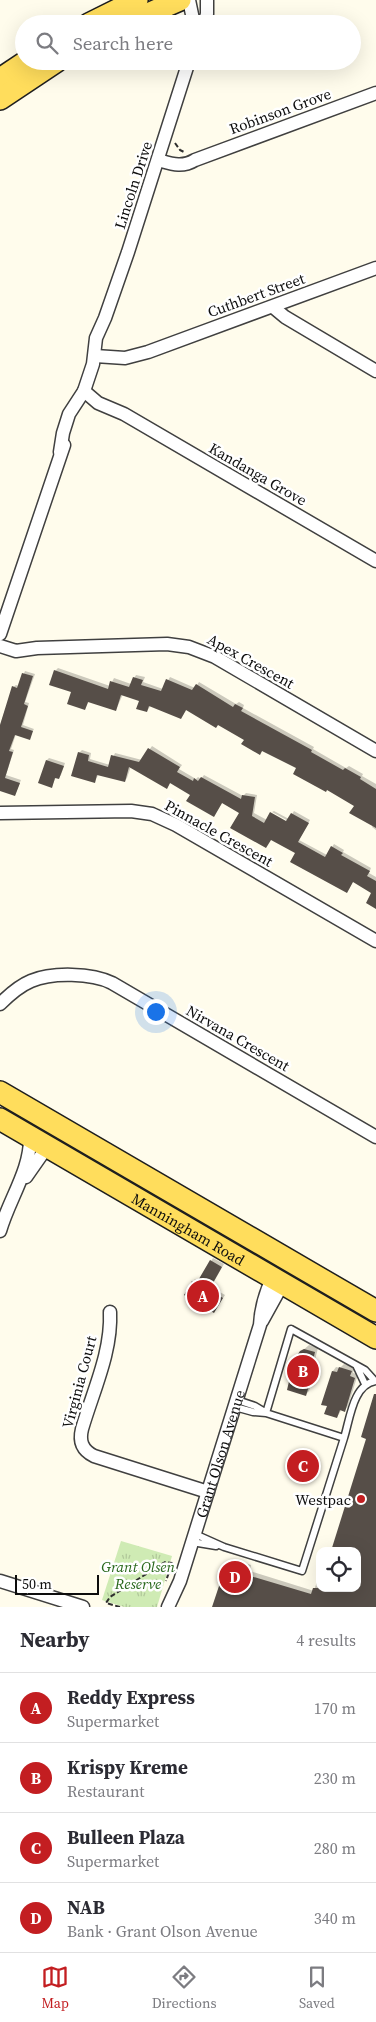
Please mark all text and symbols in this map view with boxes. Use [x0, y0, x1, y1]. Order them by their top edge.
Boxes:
search box [15, 15, 361, 70]
icon: search [33, 29, 61, 57]
text: Search here [73, 30, 173, 56]
street label: Robinson Grove [226, 83, 334, 139]
street label: Lincoln Drive [109, 138, 157, 232]
street label: Cuthbert Street [204, 268, 308, 322]
street label: Kandanga Grove [205, 437, 311, 511]
street label: Apex Crescent [204, 629, 298, 694]
street label: Pinnacle Crescent [161, 795, 277, 872]
your location [143, 999, 169, 1025]
street label: Nirvana Crescent [183, 1000, 293, 1076]
street label: Manningham Road [128, 1187, 249, 1270]
pin: A [187, 1277, 219, 1315]
street label: Virginia Court [57, 1333, 101, 1431]
pin: B [287, 1352, 319, 1390]
street label: Grant Olson Avenue [190, 1387, 250, 1520]
pin: C [287, 1447, 319, 1485]
place label: Westpac [295, 1489, 351, 1510]
marker: Westpac [355, 1493, 367, 1505]
map controls [316, 1547, 361, 1592]
button: locate [316, 1547, 361, 1592]
park label: Grant Olsen Reserve [101, 1556, 175, 1594]
pin: D [219, 1558, 251, 1596]
scale bar [15, 1572, 99, 1595]
text: 50 m [22, 1574, 52, 1594]
text: Nearby [20, 1625, 90, 1654]
text: 4 results [296, 1629, 356, 1651]
text: Reddy Express [67, 1684, 195, 1710]
text: A [31, 1697, 41, 1719]
text: 170 m [314, 1697, 356, 1719]
text: Supermarket [67, 1710, 159, 1732]
text: Krispy Kreme [67, 1754, 188, 1780]
text: B [31, 1767, 41, 1789]
text: 230 m [314, 1767, 356, 1789]
text: Restaurant [67, 1780, 145, 1802]
text: Bulleen Plaza [67, 1824, 185, 1850]
text: C [31, 1837, 41, 1859]
text: 280 m [314, 1837, 356, 1859]
text: Supermarket [67, 1850, 159, 1872]
text: NAB [67, 1894, 105, 1920]
text: D [30, 1907, 42, 1929]
text: 340 m [314, 1907, 356, 1929]
text: Bank · Grant Olson Avenue [67, 1920, 258, 1942]
tab: Map [41, 1963, 69, 2013]
tab: Directions [152, 1963, 216, 2013]
tab: Saved [299, 1963, 335, 2013]

